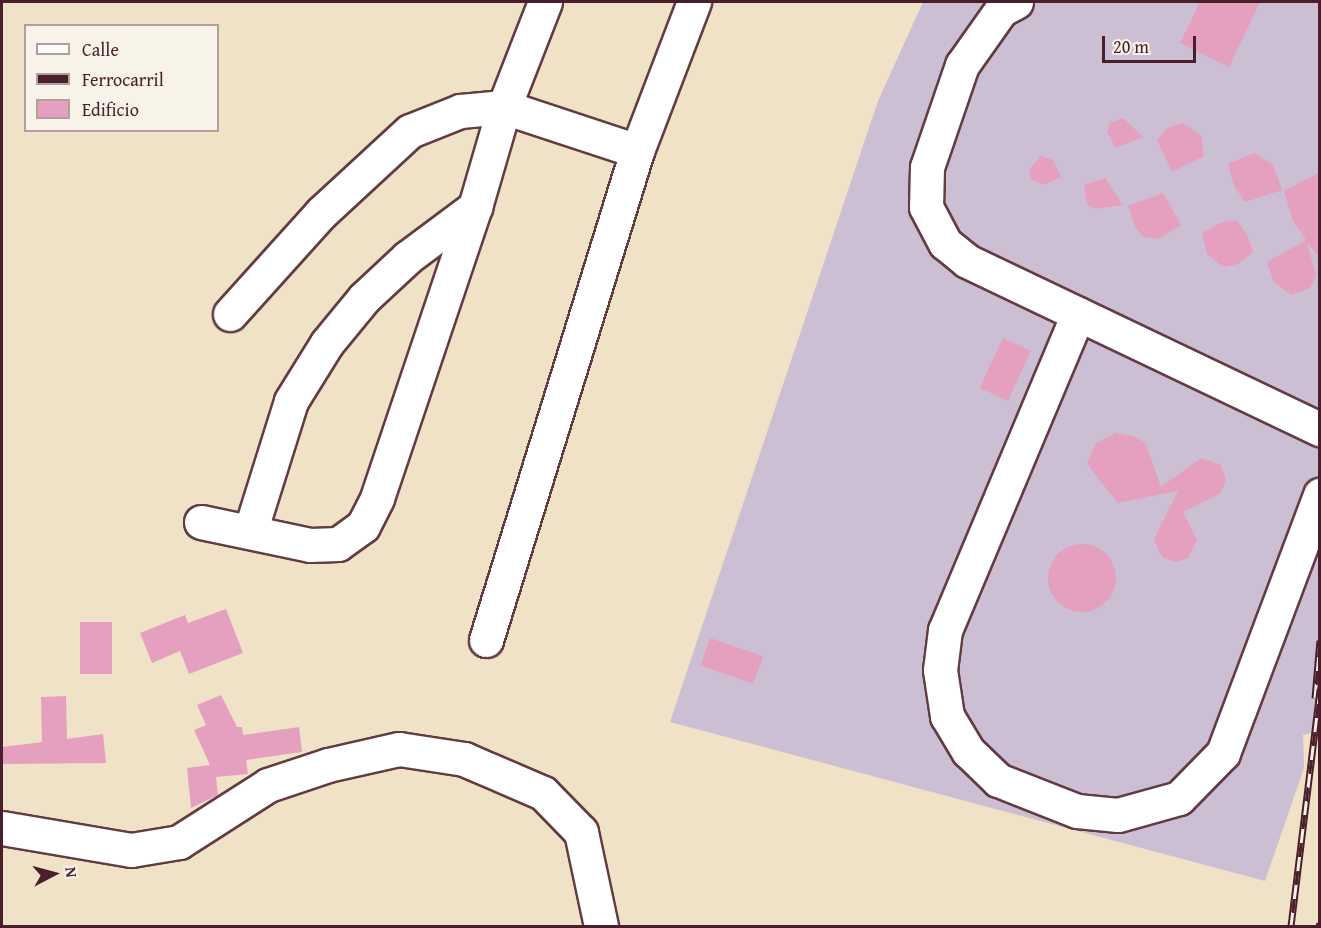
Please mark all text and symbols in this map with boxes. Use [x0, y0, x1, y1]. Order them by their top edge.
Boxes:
legend [24, 24, 219, 132]
scale bar [1105, 24, 1200, 62]
text: 20 m [1113, 33, 1149, 60]
text: Calle [82, 36, 119, 63]
text: Ferrocarril [82, 66, 164, 93]
text: Edificio [82, 96, 139, 123]
north arrow [24, 844, 84, 904]
text: N [59, 866, 84, 879]

